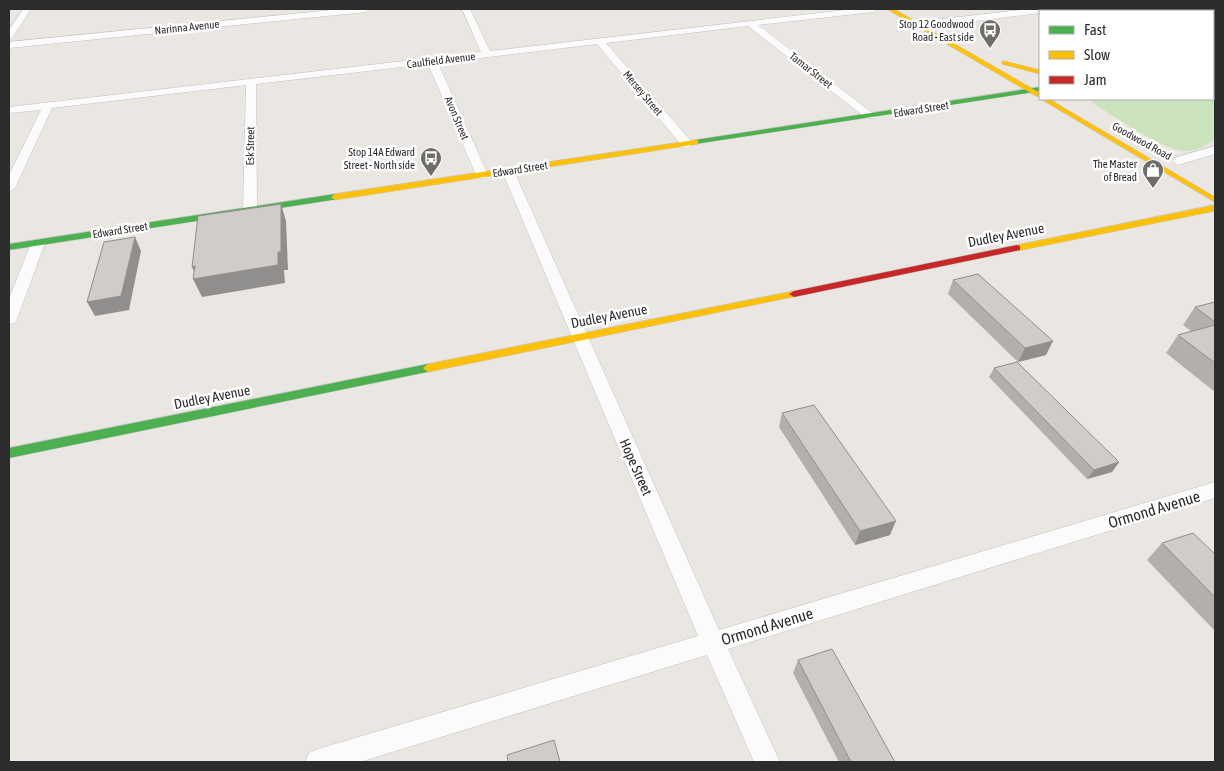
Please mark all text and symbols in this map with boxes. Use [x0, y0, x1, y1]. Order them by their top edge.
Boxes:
legend [1039, 10, 1214, 100]
street label: Narinna Avenue [154, 18, 220, 36]
place label: Stop 12 Goodwood Road - East side [899, 18, 974, 43]
bus stop icon: Stop 12 Goodwood Road - East side [978, 18, 1002, 49]
text: Fast [1084, 21, 1106, 38]
text: Slow [1084, 46, 1110, 63]
street label: Caulfield Avenue [406, 50, 476, 70]
street label: Tamar Street [787, 50, 835, 90]
street label: Mersey Street [621, 68, 665, 118]
text: Jam [1084, 71, 1107, 88]
street label: Avon Street [442, 94, 472, 142]
street label: Edward Street [893, 99, 949, 119]
street label: Goodwood Road [1110, 120, 1174, 162]
street label: Esk Street [244, 126, 256, 166]
place label: Stop 14A Edward Street - North side [344, 146, 415, 171]
bus stop icon: Stop 14A Edward Street - North side [419, 146, 443, 177]
place label: The Master of Bread [1093, 158, 1138, 183]
shop icon: The Master of Bread [1141, 158, 1165, 189]
street label: Edward Street [492, 159, 548, 179]
street label: Edward Street [92, 220, 148, 240]
street label: Dudley Avenue [966, 220, 1046, 250]
street label: Dudley Avenue [569, 301, 649, 331]
street label: Dudley Avenue [172, 382, 252, 412]
street label: Hope Street [616, 436, 656, 498]
street label: Ormond Avenue [1106, 487, 1202, 531]
street label: Ormond Avenue [719, 604, 815, 648]

